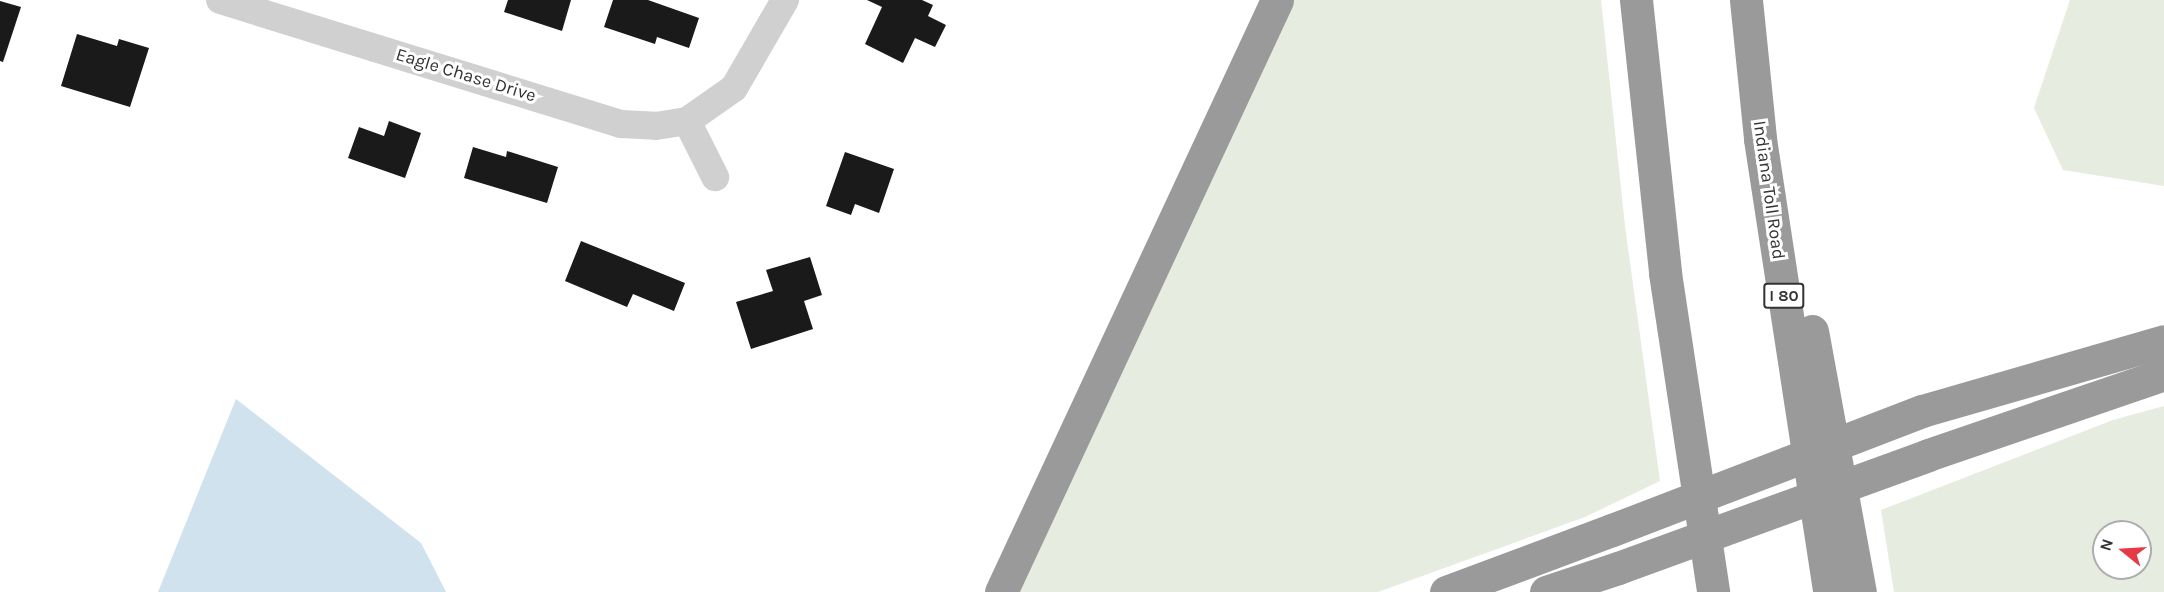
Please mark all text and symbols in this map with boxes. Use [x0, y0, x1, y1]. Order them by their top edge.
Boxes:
street label: Eagle Chase Drive [393, 43, 539, 107]
street label: Indiana Toll Road [1749, 119, 1789, 261]
road number: I 80 [1763, 283, 1805, 309]
north arrow [2092, 520, 2152, 580]
text: N [2095, 537, 2117, 553]

